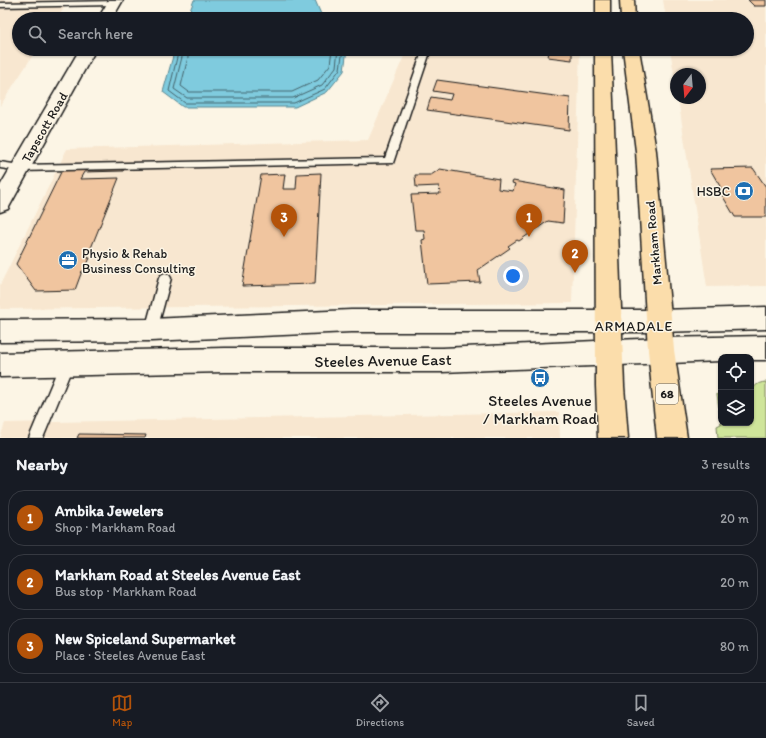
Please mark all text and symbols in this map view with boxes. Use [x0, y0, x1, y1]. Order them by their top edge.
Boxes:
search box [12, 12, 754, 56]
icon: search [26, 23, 48, 45]
text: Search here [58, 25, 133, 43]
north arrow [670, 68, 706, 104]
street label: Tapscott Road [18, 89, 71, 165]
bank icon: HSBC [733, 180, 755, 202]
place label: HSBC [697, 184, 730, 199]
street label: Markham Road [642, 200, 665, 286]
pin: 3 [271, 204, 297, 237]
pin: 1 [516, 204, 542, 237]
pin: 2 [562, 240, 588, 273]
place label: Physio & Rehab Business Consulting [82, 246, 196, 276]
office icon: Physio & Rehab Business Consulting [57, 249, 79, 271]
your location [503, 266, 523, 286]
district label: ARMADALE [595, 318, 673, 335]
street label: Steeles Avenue East [314, 350, 452, 371]
map controls [718, 354, 754, 426]
button: locate [718, 354, 754, 390]
bus stop icon: Steeles Avenue / Markham Road [529, 367, 551, 389]
road number: 68 [656, 384, 678, 404]
button: layers [718, 390, 754, 426]
place label: Steeles Avenue / Markham Road [483, 391, 597, 428]
text: Nearby [16, 454, 68, 474]
text: 3 results [701, 457, 750, 472]
text: Ambika Jewelers [55, 502, 163, 520]
text: 1 [27, 511, 33, 526]
text: 20 m [720, 511, 749, 526]
text: Shop · Markham Road [55, 520, 175, 535]
text: Markham Road at Steeles Avenue East [55, 566, 301, 584]
text: 2 [27, 575, 33, 590]
text: 20 m [720, 575, 749, 590]
text: Bus stop · Markham Road [55, 584, 197, 599]
text: New Spiceland Supermarket [55, 630, 236, 648]
text: 3 [26, 639, 34, 654]
text: 80 m [720, 639, 749, 654]
text: Place · Steeles Avenue East [55, 648, 206, 663]
tab: Map [111, 692, 133, 729]
tab: Directions [356, 692, 404, 729]
tab: Saved [627, 692, 655, 729]

